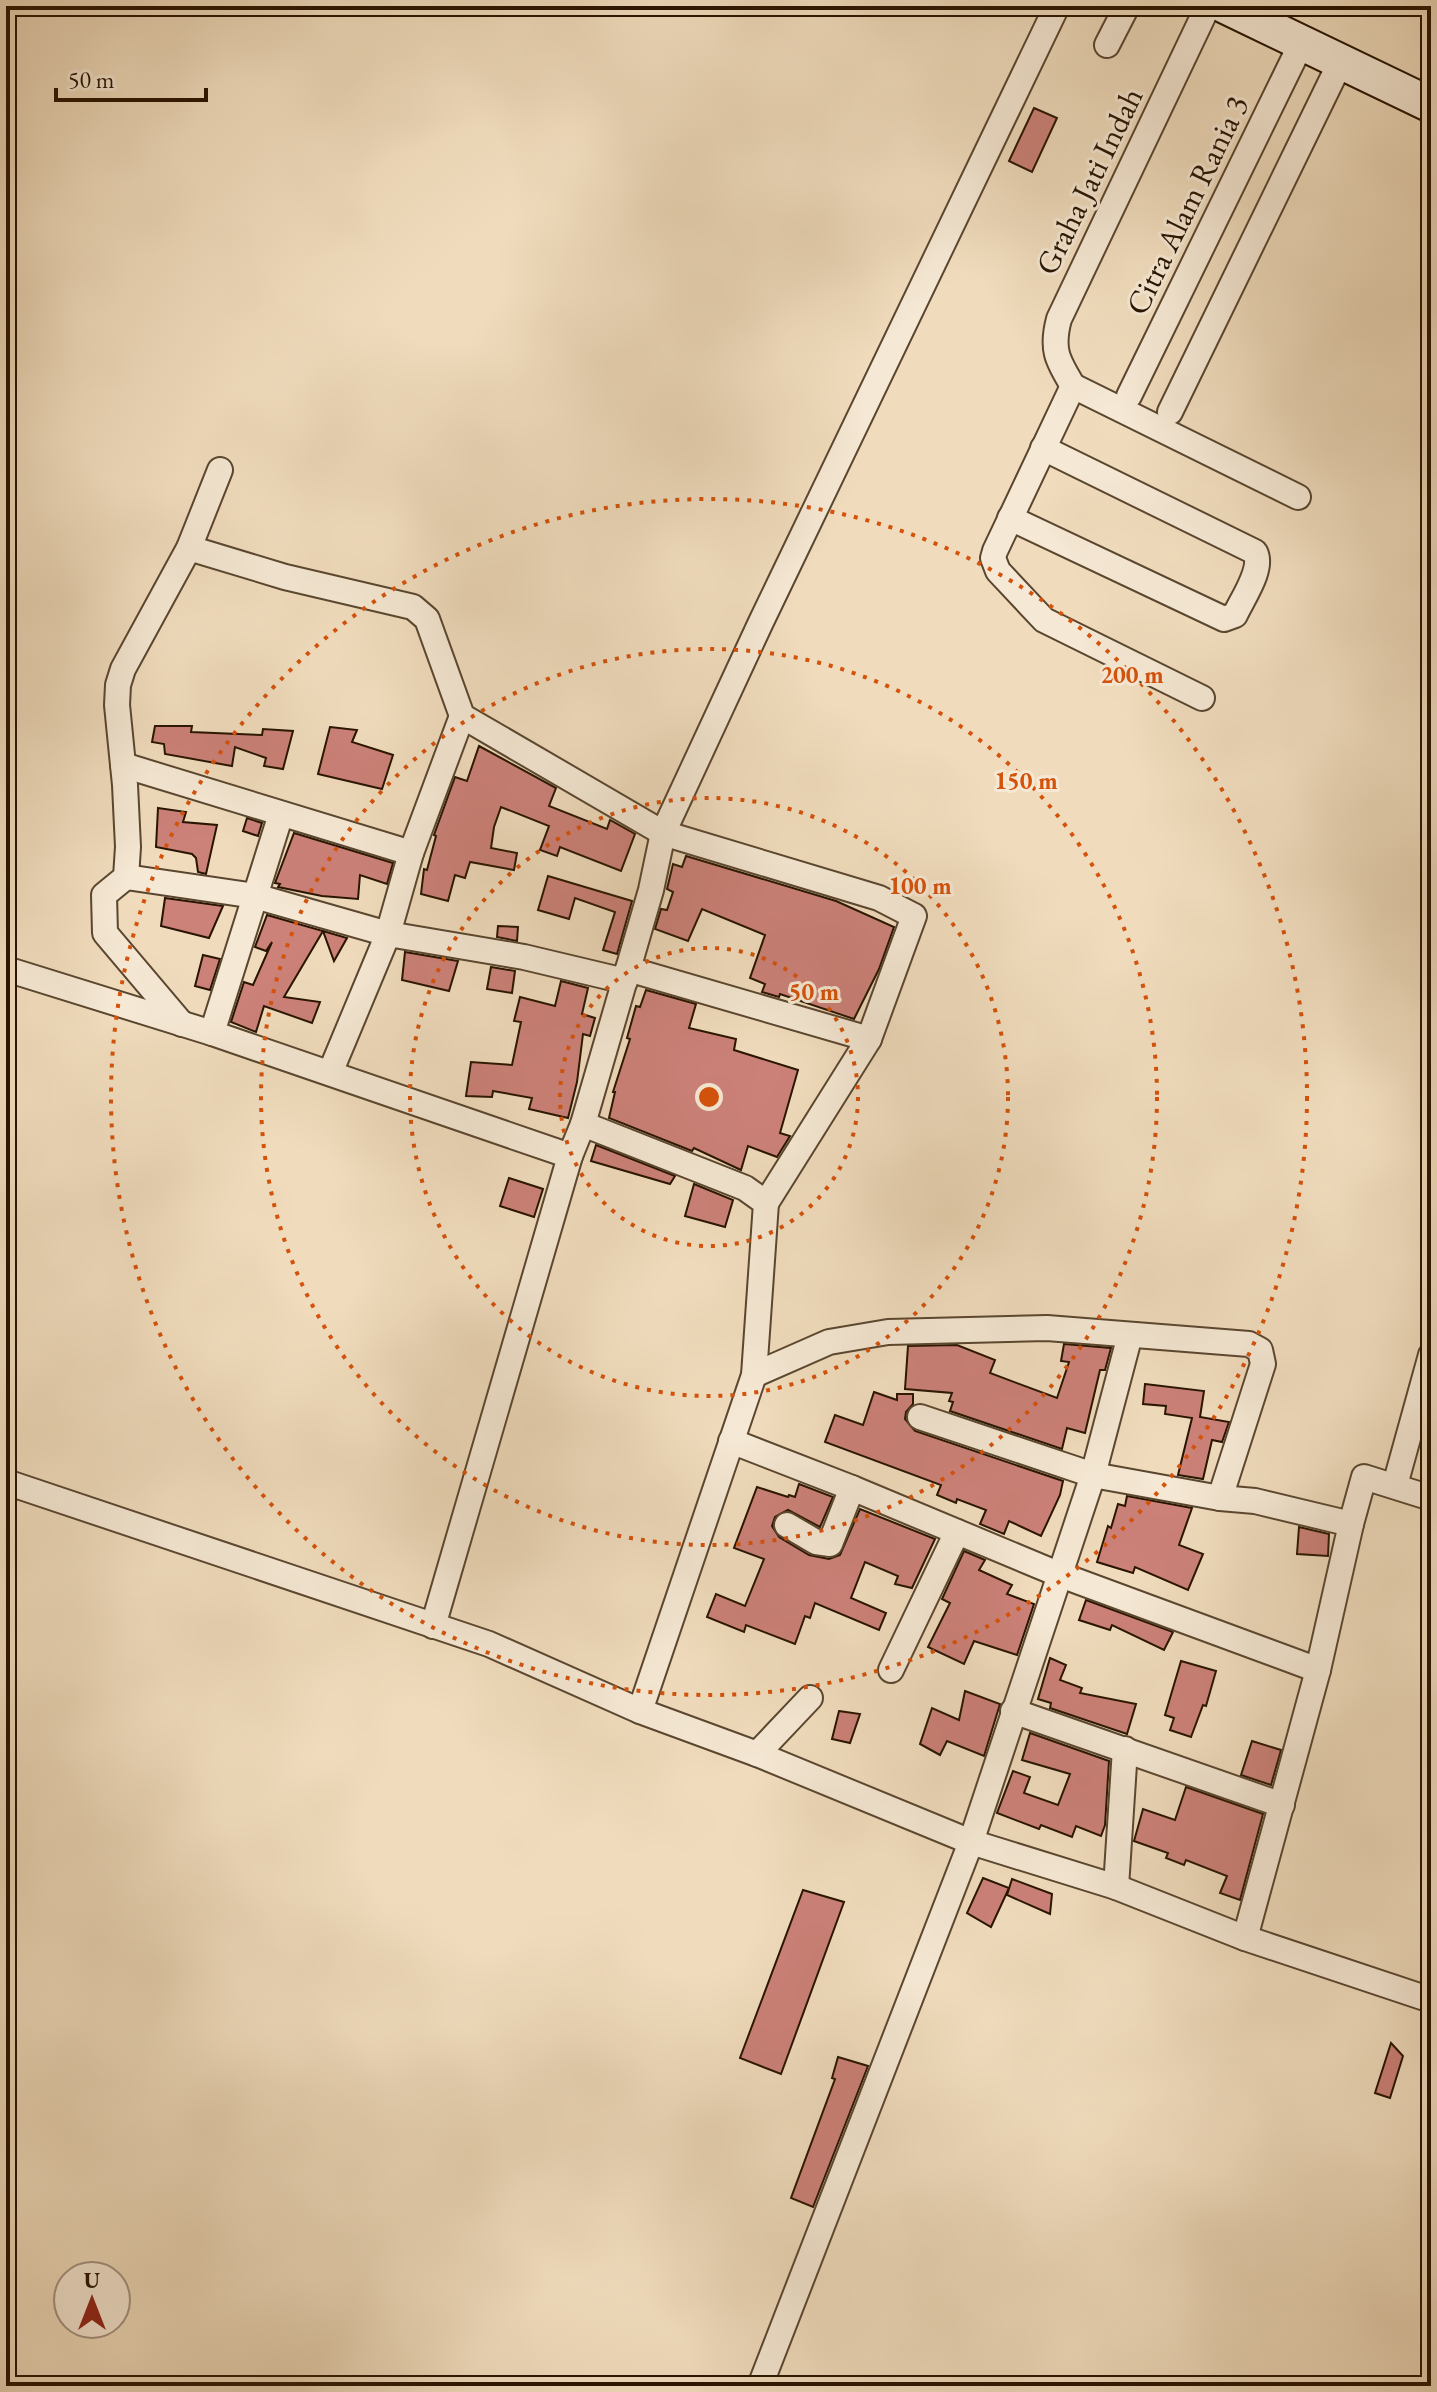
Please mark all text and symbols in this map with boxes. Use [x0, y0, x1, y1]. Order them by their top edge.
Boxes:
scale bar [56, 52, 206, 102]
text: 50 m [68, 64, 115, 95]
street label: Graha Jati Indah [1026, 80, 1152, 282]
street label: Citra Alam Rania 3 [1116, 88, 1258, 322]
text: 200 m [1100, 659, 1164, 690]
text: 150 m [994, 765, 1058, 796]
text: 100 m [888, 870, 952, 901]
text: 50 m [789, 976, 839, 1007]
centre of rings [695, 1083, 723, 1111]
north arrow [52, 2260, 132, 2340]
text: U [84, 2266, 101, 2295]

